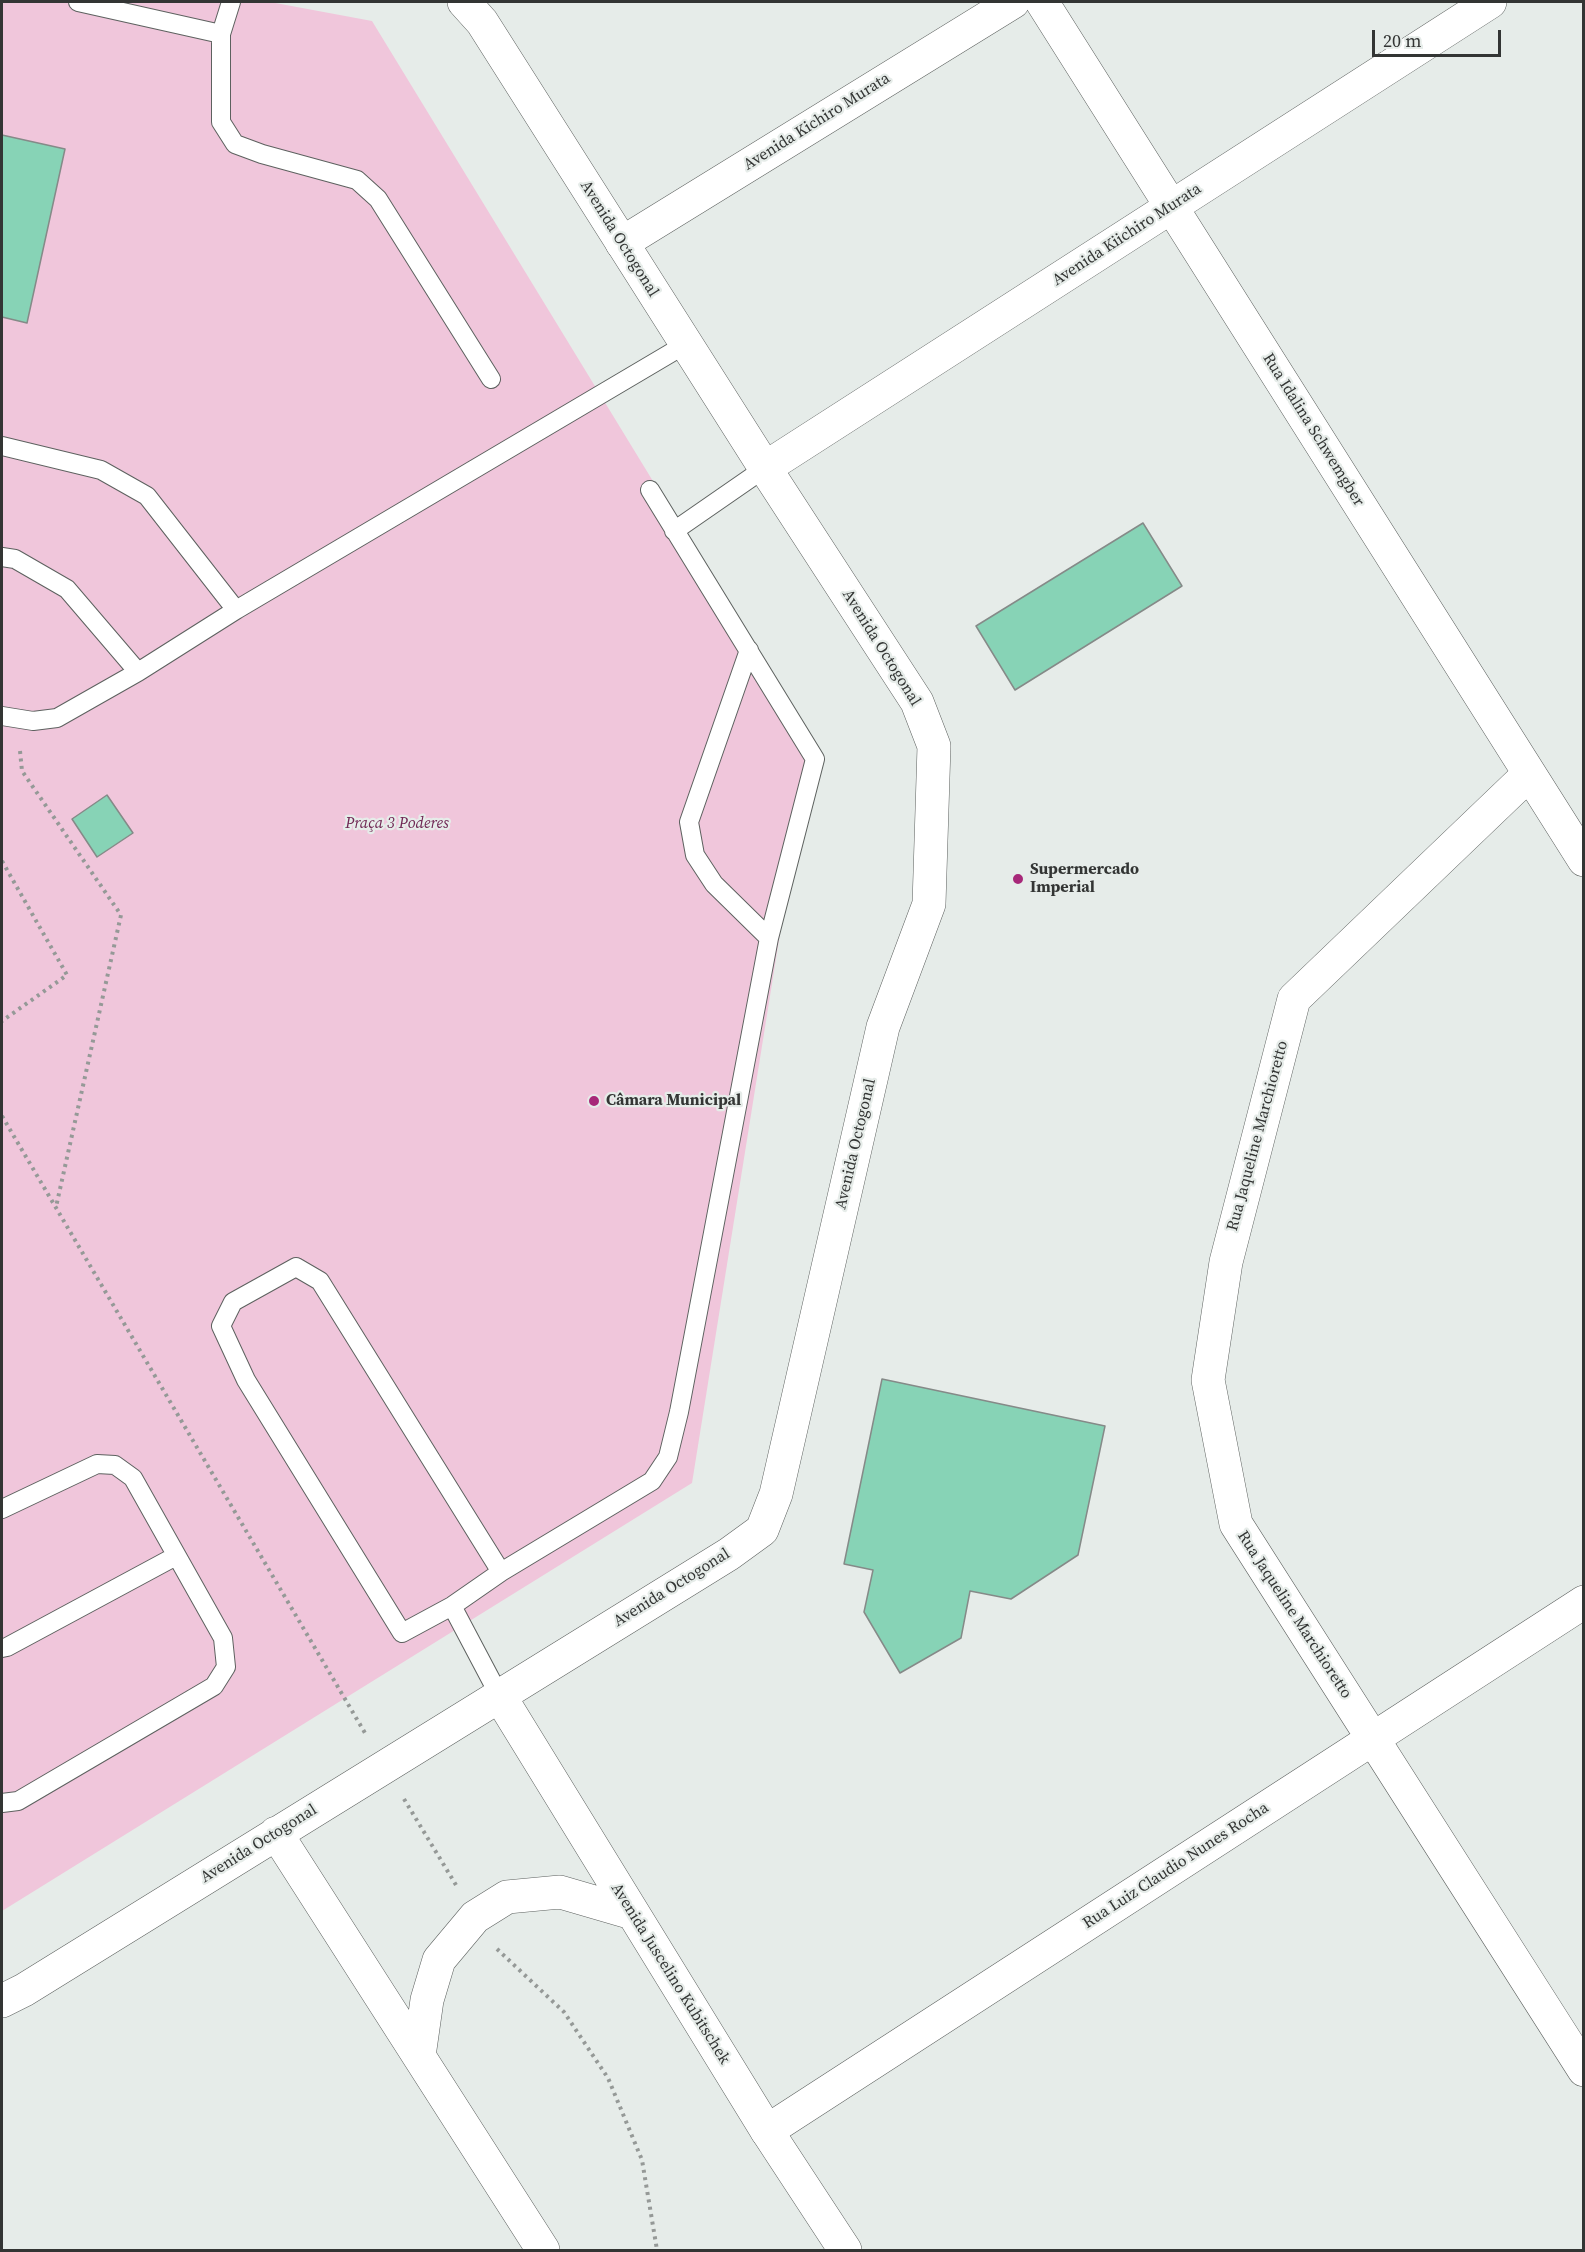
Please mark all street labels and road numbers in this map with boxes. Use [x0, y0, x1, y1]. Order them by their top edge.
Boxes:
street label: Avenida Kichiro Murata [740, 69, 894, 175]
street label: Avenida Octogonal [575, 177, 663, 301]
street label: Avenida Kiichiro Murata [1049, 180, 1205, 290]
street label: Rua Idalina Schwemgber [1258, 350, 1368, 510]
street label: Avenida Octogonal [837, 586, 925, 710]
street label: Rua Jaqueline Marchioretto [1223, 1039, 1293, 1233]
street label: Avenida Octogonal [832, 1077, 880, 1211]
street label: Rua Jaqueline Marchioretto [1233, 1528, 1355, 1702]
street label: Avenida Octogonal [610, 1544, 734, 1632]
street label: Rua Luiz Claudio Nunes Rocha [1079, 1799, 1273, 1933]
street label: Avenida Octogonal [197, 1800, 321, 1888]
street label: Avenida Juscelino Kubitschek [606, 1880, 734, 2068]

